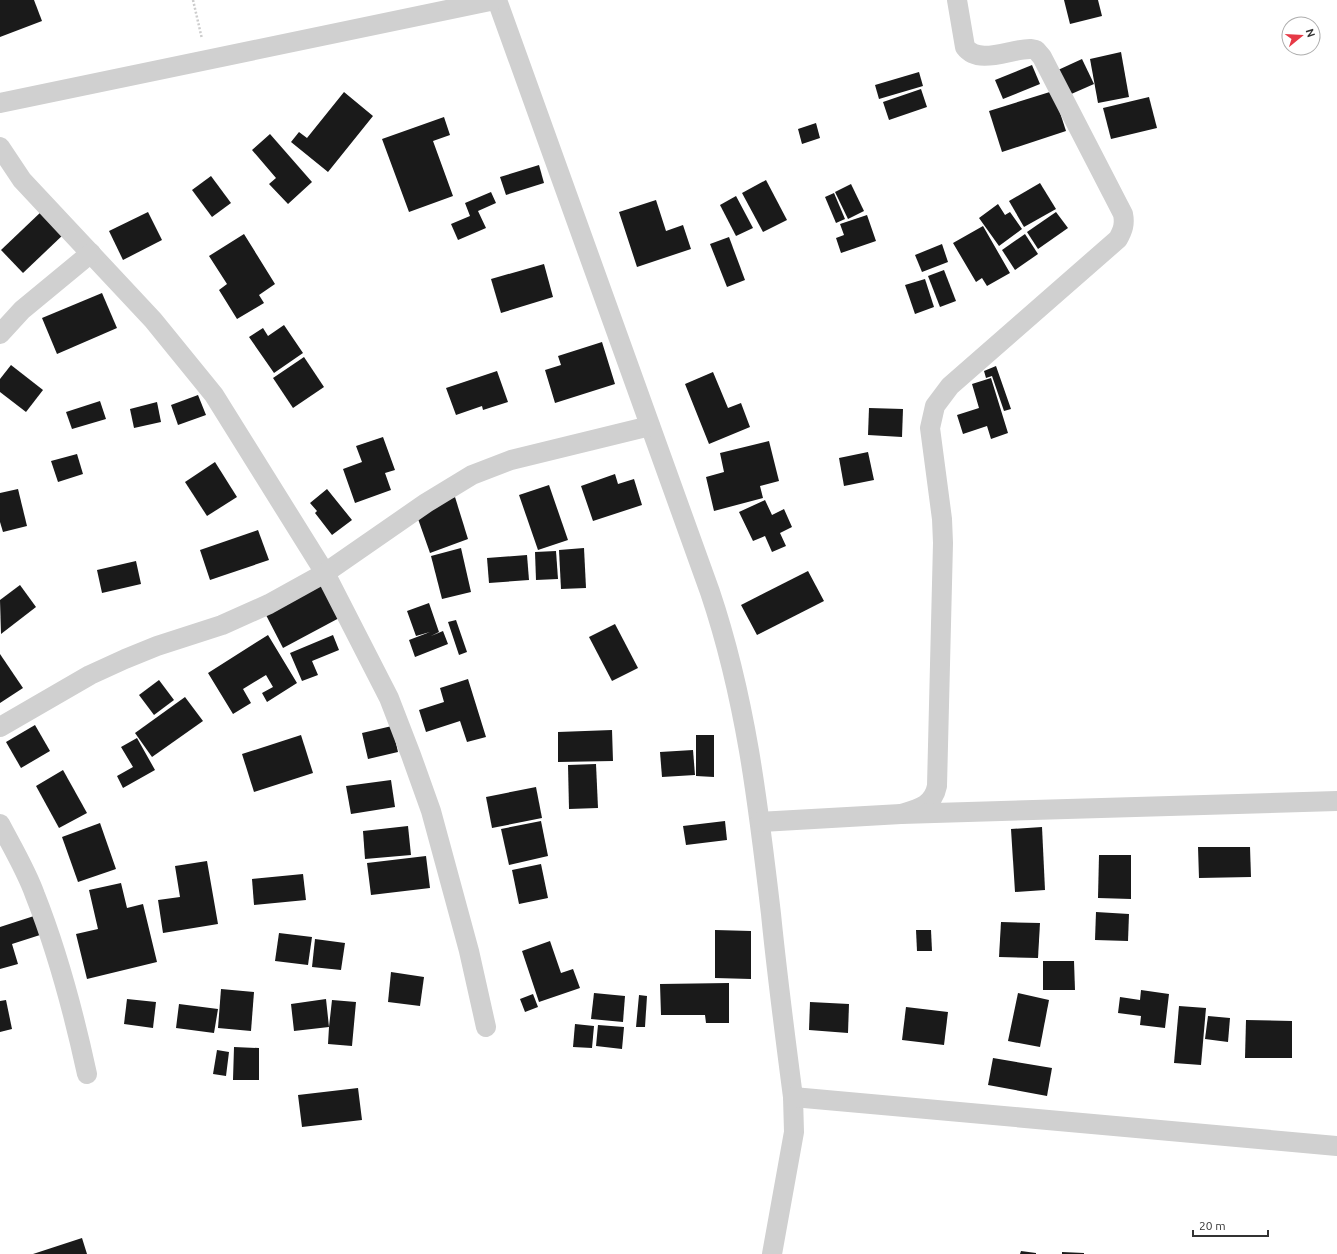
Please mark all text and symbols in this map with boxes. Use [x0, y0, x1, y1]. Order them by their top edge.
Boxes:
north arrow [1281, 16, 1321, 56]
text: N [1304, 27, 1317, 39]
scale bar [1193, 1212, 1268, 1238]
text: 20 m [1199, 1219, 1226, 1232]

